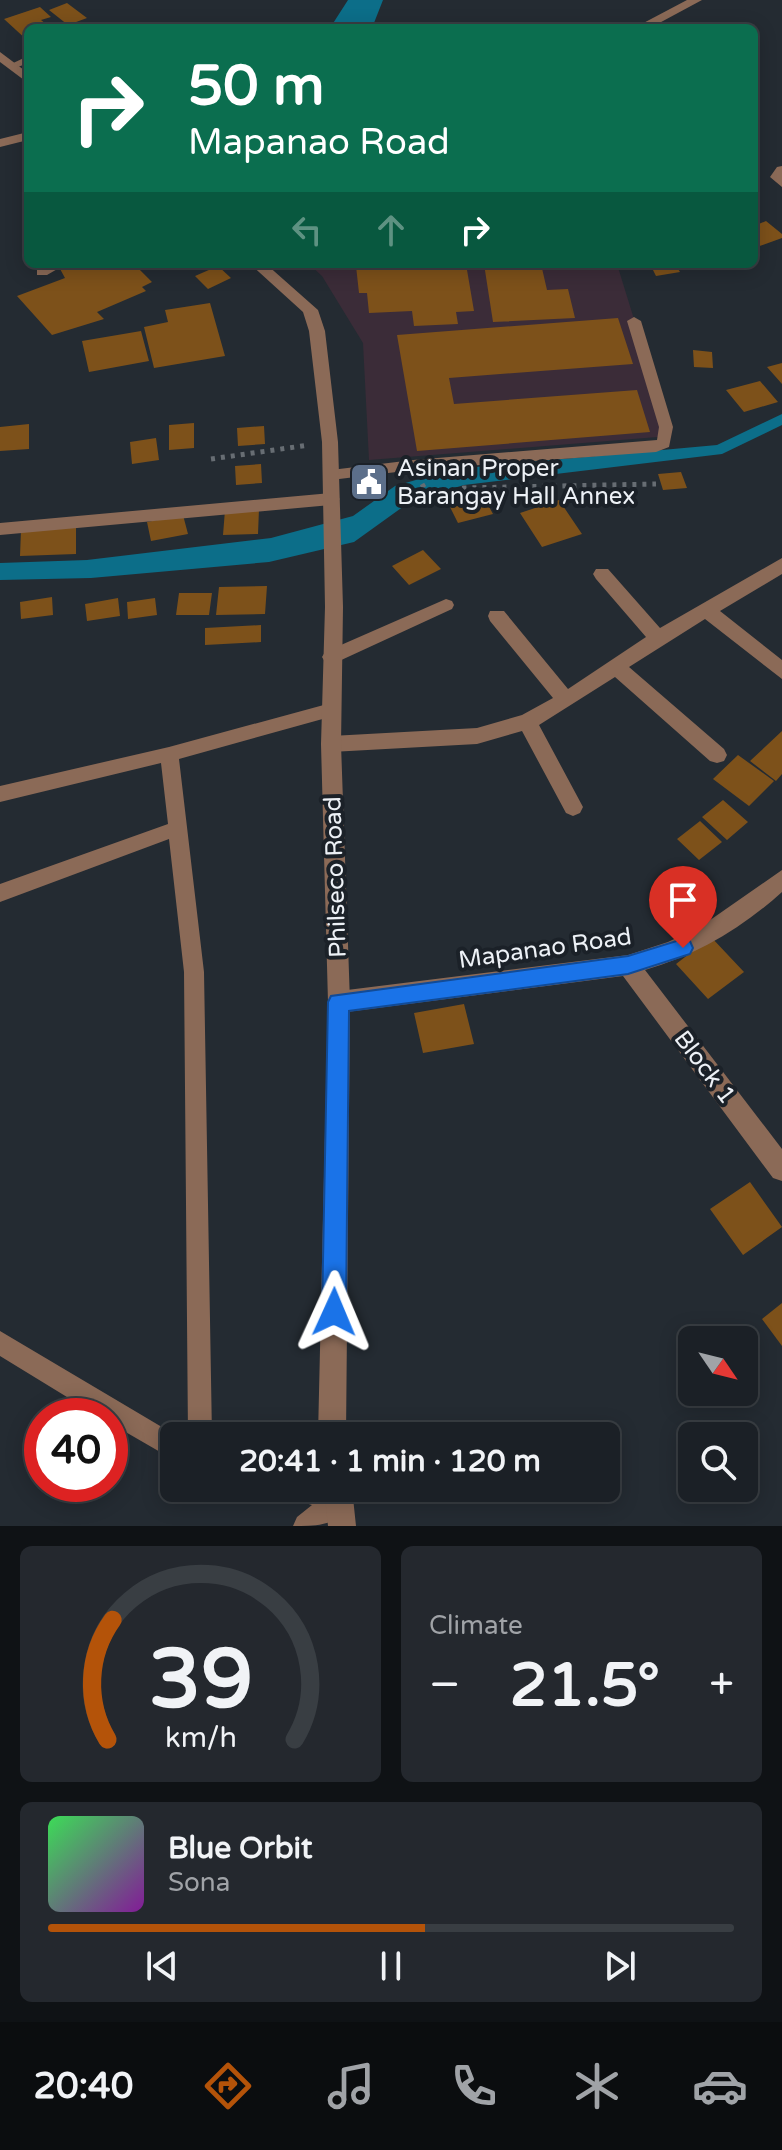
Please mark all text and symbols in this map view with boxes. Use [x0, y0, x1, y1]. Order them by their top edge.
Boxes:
text: 50 m [188, 53, 324, 120]
icon: right [56, 56, 160, 160]
text: Mapanao Road [188, 121, 450, 164]
icon: left [285, 208, 329, 252]
icon: ahead [369, 208, 413, 252]
icon: right [453, 208, 497, 252]
place label: Asinan Proper Barangay Hall Annex [397, 454, 635, 511]
public building icon: Asinan Proper Barangay Hall Annex [348, 461, 390, 503]
street label: Philseco Road [318, 796, 353, 958]
pin [649, 866, 717, 948]
icon: arrive [661, 878, 705, 922]
street label: Mapanao Road [457, 922, 634, 975]
street label: Block 1 [668, 1025, 742, 1110]
position arrow [292, 1270, 376, 1354]
north arrow [678, 1326, 758, 1406]
map controls [678, 1326, 758, 1502]
speed limit sign: 40 [24, 1398, 128, 1502]
button: search [678, 1422, 758, 1502]
text: 20:41 · 1 min · 120 m [239, 1443, 541, 1480]
text: Climate [429, 1610, 523, 1641]
text: 39 [148, 1630, 253, 1730]
text: 21.5° [510, 1650, 660, 1722]
text: − [429, 1659, 460, 1712]
text: + [709, 1659, 734, 1712]
text: km/h [165, 1721, 236, 1755]
text: Blue Orbit [168, 1830, 313, 1867]
text: Sona [168, 1867, 230, 1898]
icon: previous [140, 1944, 184, 1988]
icon: pause [369, 1944, 413, 1988]
icon: next [598, 1944, 642, 1988]
icon: directions [200, 2058, 256, 2114]
icon: music [323, 2058, 379, 2114]
icon: phone [446, 2058, 502, 2114]
icon: climate [569, 2058, 625, 2114]
icon: car [692, 2058, 748, 2114]
text: 20:40 [34, 2065, 133, 2108]

